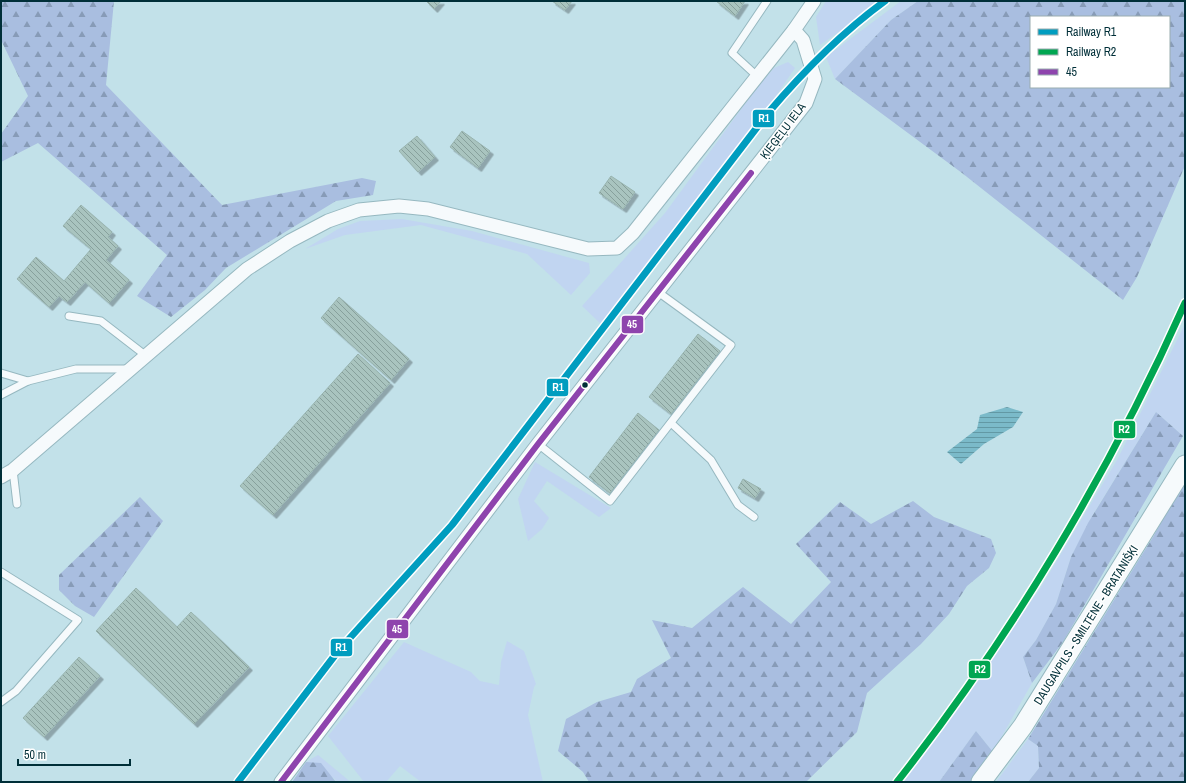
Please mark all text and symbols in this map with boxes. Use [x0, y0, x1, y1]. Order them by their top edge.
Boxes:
legend [1030, 16, 1170, 88]
text: Railway R1 [1066, 24, 1117, 40]
text: Railway R2 [1066, 44, 1116, 60]
text: 45 [1066, 64, 1077, 80]
street label: ĶIEĢEĻU IELA [757, 99, 810, 162]
line badge: R1 [752, 109, 775, 128]
text: R1 [758, 111, 770, 125]
line badge: 45 [621, 315, 644, 334]
text: 45 [627, 317, 637, 331]
line badge: R1 [546, 378, 569, 397]
text: R1 [552, 380, 564, 394]
unlabelled marker [580, 380, 590, 390]
line badge: R2 [1113, 420, 1136, 439]
text: R2 [1118, 422, 1130, 436]
street label: DAUGAVPILS - SMILTENE - BRATANIŠĶI [1030, 542, 1142, 708]
line badge: 45 [386, 619, 409, 639]
text: 45 [392, 622, 402, 636]
line badge: R1 [330, 638, 353, 657]
text: R1 [335, 640, 347, 654]
line badge: R2 [968, 660, 991, 679]
text: R2 [974, 662, 986, 676]
scale bar [18, 741, 130, 767]
text: 50 m [24, 747, 46, 763]

